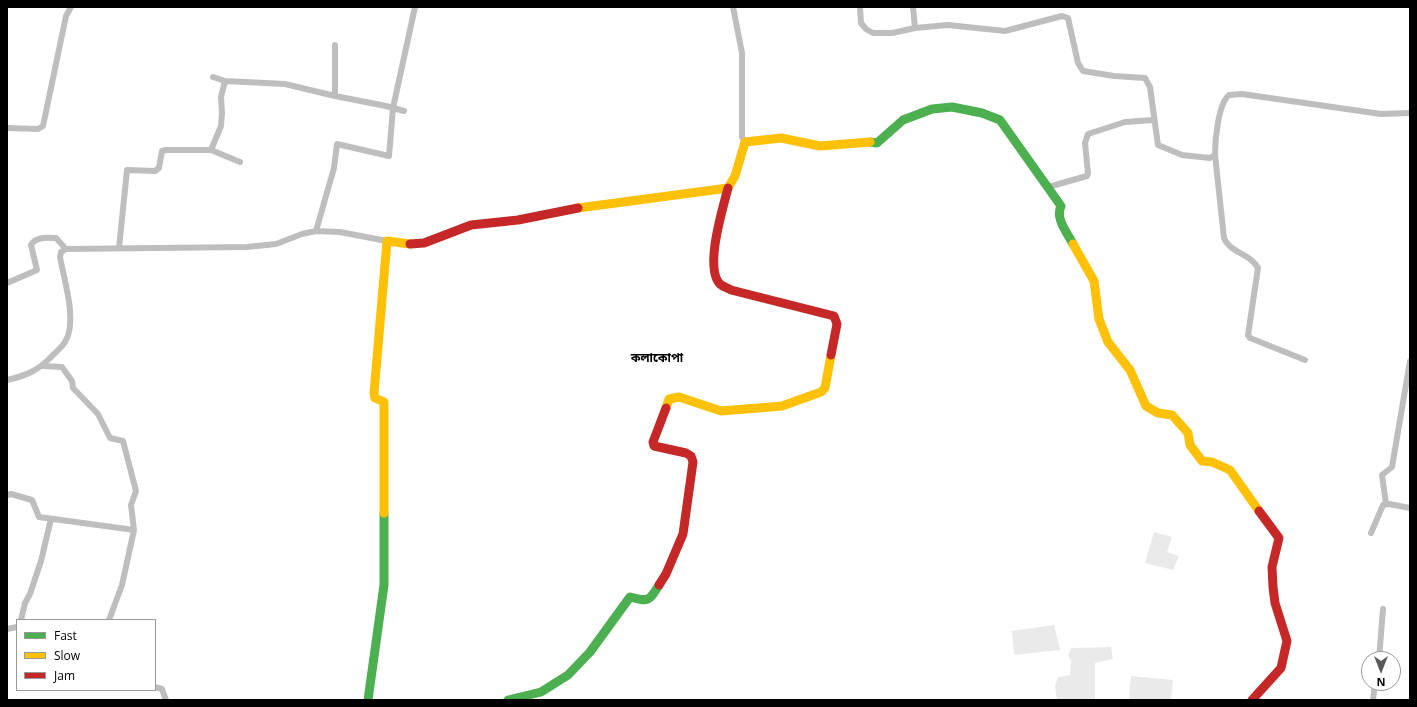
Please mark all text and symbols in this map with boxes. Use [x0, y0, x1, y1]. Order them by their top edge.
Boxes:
district label: কলাকোপা [631, 352, 683, 366]
legend [16, 619, 156, 691]
text: Fast [54, 627, 77, 644]
text: Slow [54, 647, 80, 664]
north arrow [1361, 651, 1401, 691]
text: Jam [54, 667, 75, 684]
text: N [1377, 675, 1385, 690]

